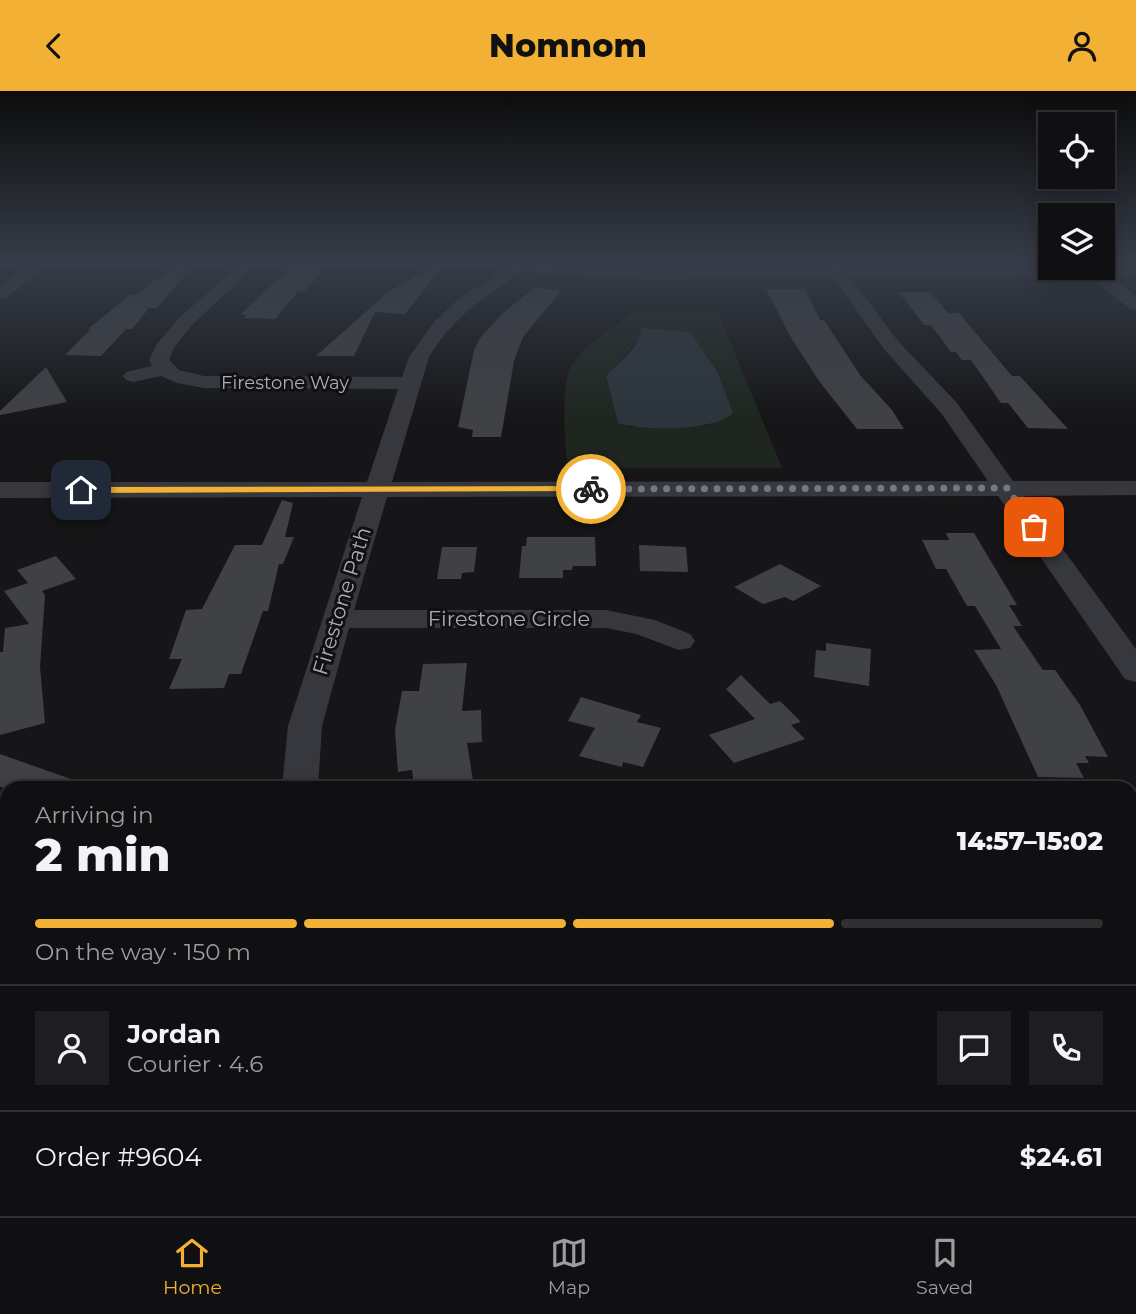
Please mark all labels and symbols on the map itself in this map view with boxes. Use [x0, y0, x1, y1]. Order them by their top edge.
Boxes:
street label: Firestone Way [221, 372, 349, 394]
courier [556, 454, 626, 524]
pin [51, 460, 111, 520]
pin [1004, 497, 1064, 557]
street label: Firestone Path [307, 524, 376, 678]
street label: Firestone Circle [428, 606, 590, 631]

